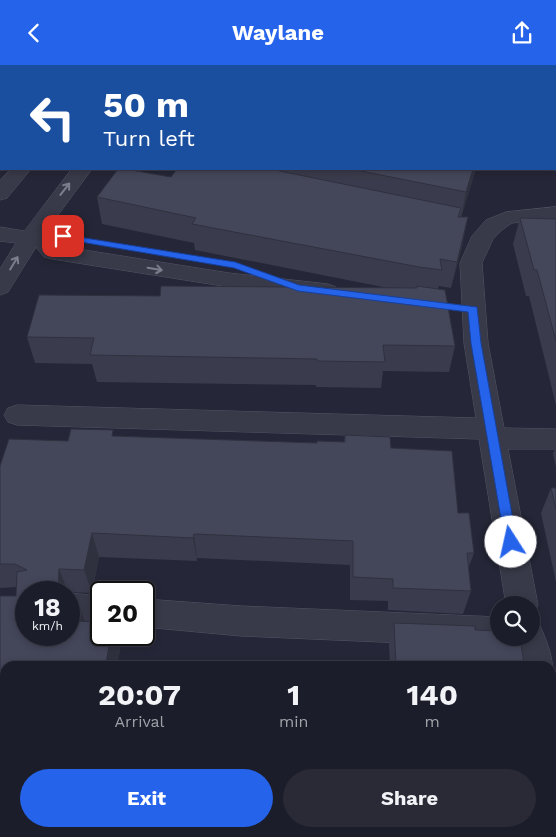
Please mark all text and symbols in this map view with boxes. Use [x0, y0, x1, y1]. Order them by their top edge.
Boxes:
icon: back [20, 19, 48, 47]
icon: share [508, 19, 536, 47]
text: Waylane [232, 20, 324, 45]
text: 50 m [103, 84, 189, 126]
icon: left [20, 85, 85, 150]
text: Turn left [103, 126, 195, 151]
one-way arrow [60, 182, 70, 196]
pin [42, 215, 84, 257]
icon: arrive [49, 222, 77, 250]
one-way arrow [10, 256, 20, 270]
one-way arrow [147, 264, 163, 274]
position arrow [484, 515, 536, 567]
speed limit sign: 20 [90, 581, 155, 646]
text: 18 [34, 593, 61, 622]
map controls [490, 596, 540, 646]
button: search [490, 596, 540, 646]
text: km/h [32, 619, 63, 633]
text: 20:07 [98, 677, 181, 712]
text: 1 [287, 677, 300, 712]
text: 140 [406, 677, 458, 712]
text: Arrival [115, 712, 164, 731]
text: min [279, 712, 308, 731]
text: m [425, 712, 440, 731]
button: Exit [20, 769, 273, 827]
button: Share [283, 769, 536, 827]

